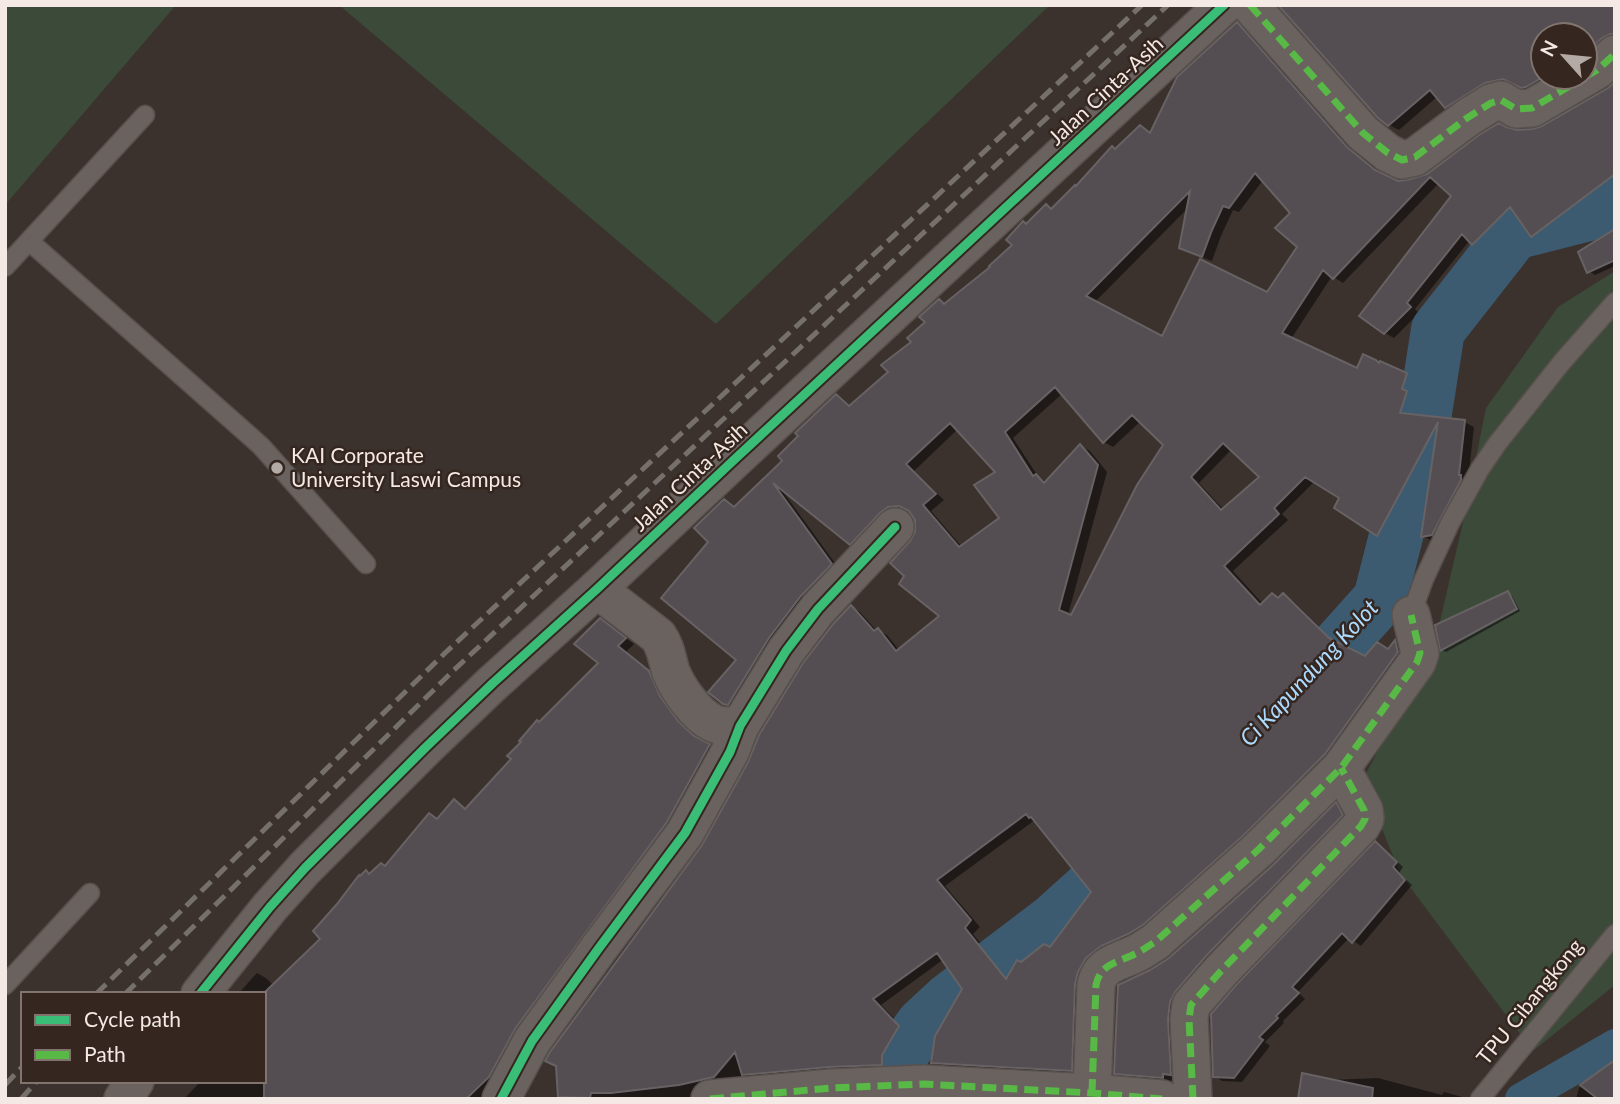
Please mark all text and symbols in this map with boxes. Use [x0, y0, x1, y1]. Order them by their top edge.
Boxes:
north arrow [1529, 21, 1599, 91]
street label: Jalan Cinta-Asih [1042, 30, 1168, 149]
text: N [1535, 36, 1562, 60]
street label: Jalan Cinta-Asih [626, 416, 752, 535]
place label: KAI Corporate University Laswi Campus [291, 442, 521, 491]
marker: KAI Corporate University Laswi Campus [269, 460, 285, 476]
water label: Ci Kapundung Kolot [1233, 593, 1383, 751]
street label: TPU Cibangkong [1471, 933, 1587, 1069]
legend [21, 992, 266, 1083]
text: Cycle path [84, 1006, 181, 1031]
text: Path [84, 1041, 126, 1066]

